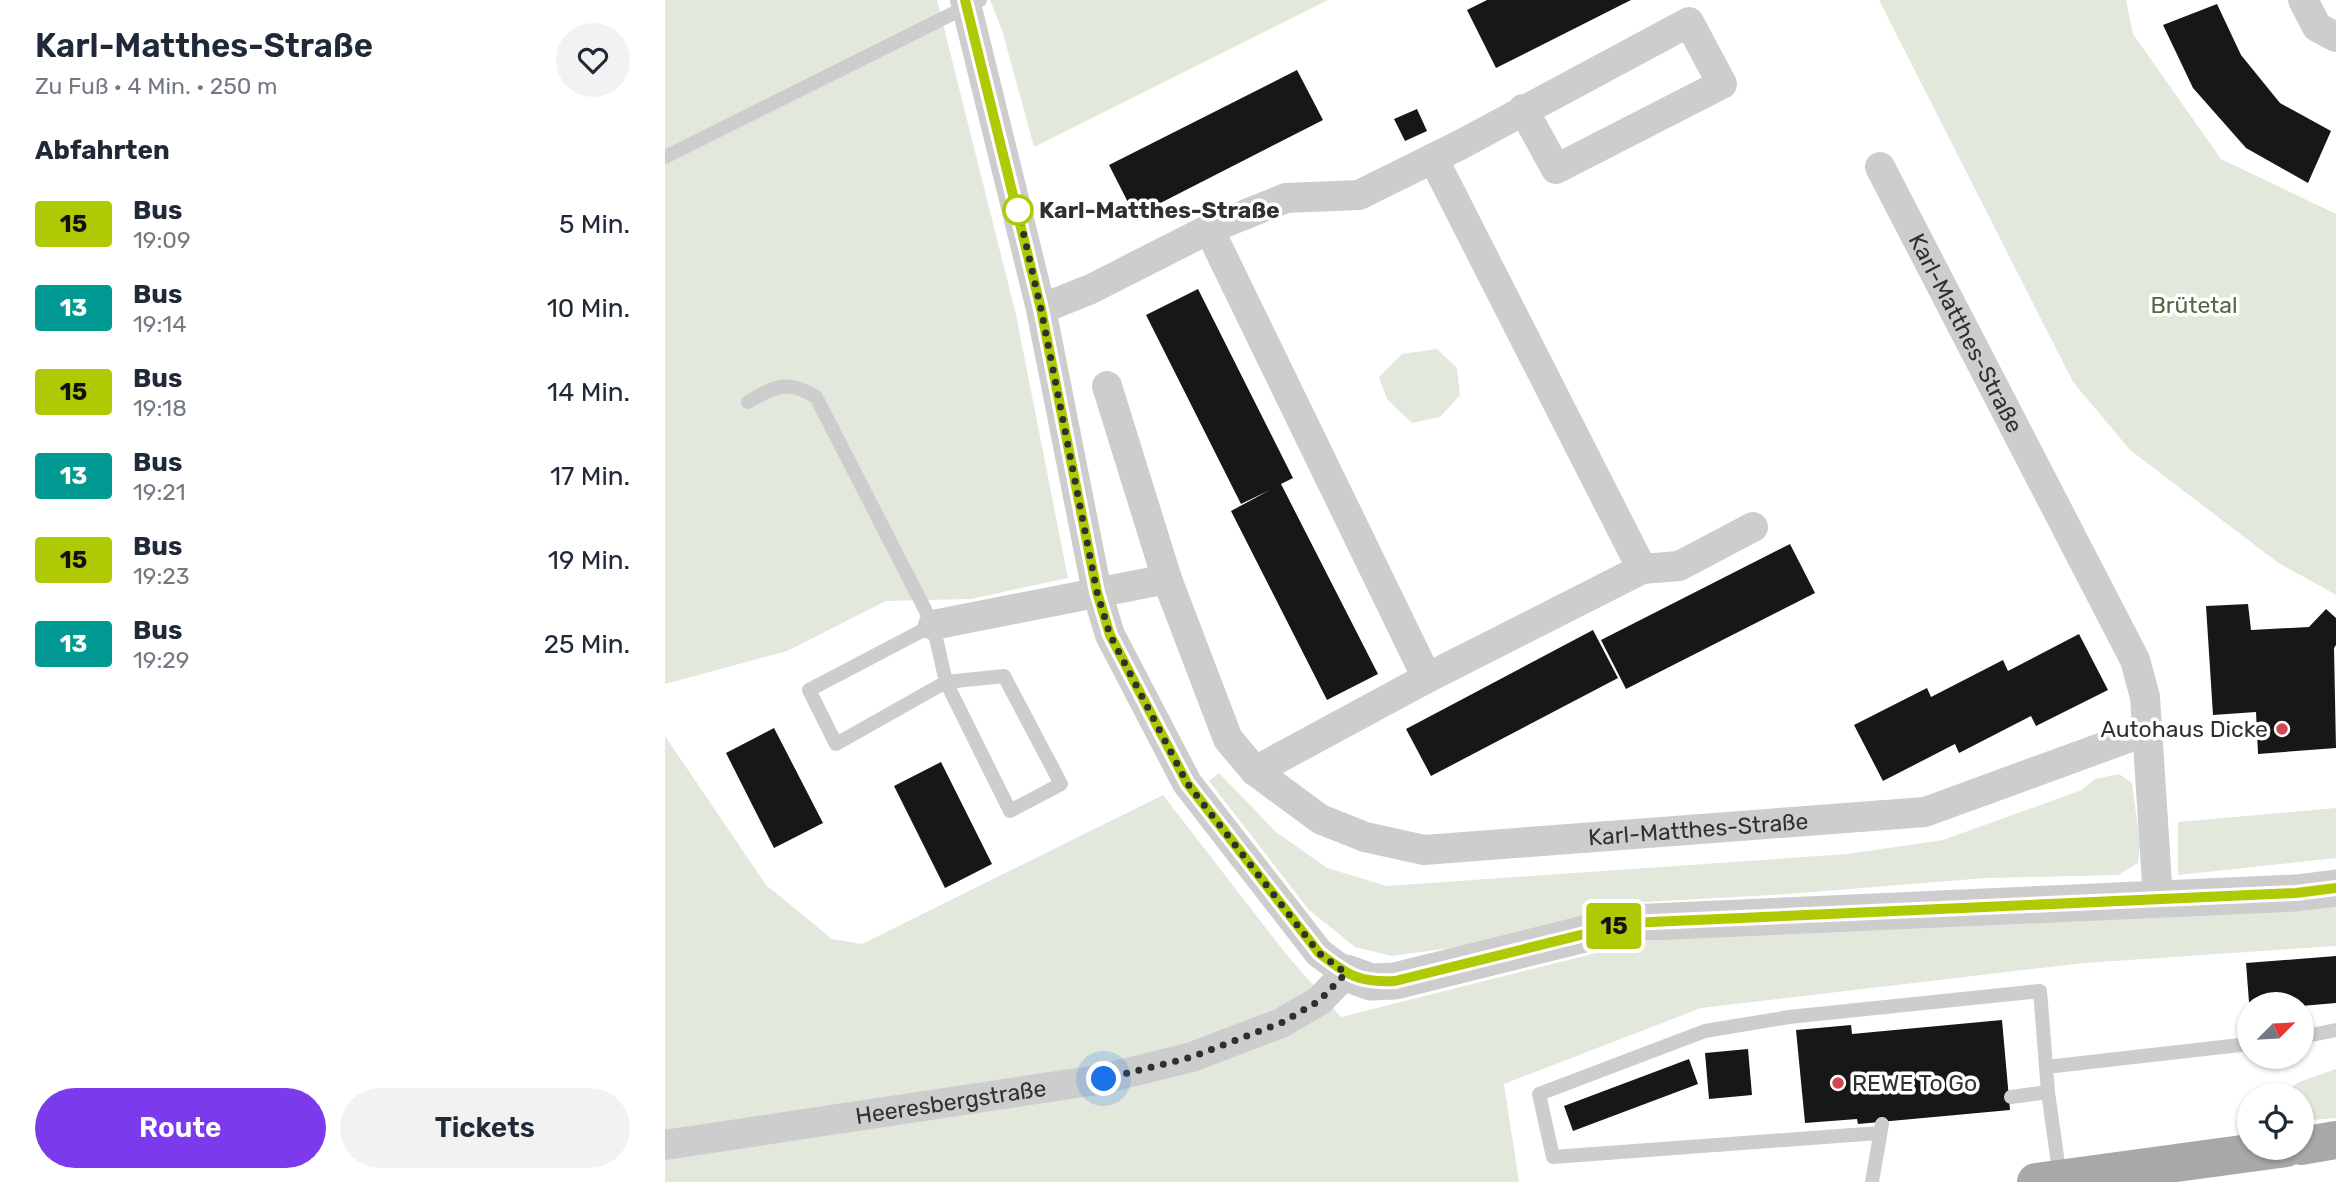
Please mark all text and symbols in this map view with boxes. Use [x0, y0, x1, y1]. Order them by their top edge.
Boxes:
button: heart [556, 23, 630, 97]
text: Karl-Matthes-Straße [35, 26, 373, 65]
text: Zu Fuß · 4 Min. · 250 m [35, 72, 278, 100]
text: Abfahrten [35, 135, 170, 166]
text: Bus [133, 195, 182, 226]
marker: Karl-Matthes-Straße [1003, 195, 1033, 225]
place label: Karl-Matthes-Straße [1039, 196, 1280, 224]
text: 5 Min. [559, 209, 630, 240]
text: 15 [60, 210, 87, 238]
text: 19:09 [133, 226, 191, 254]
street label: Karl-Matthes-Straße [1903, 229, 2029, 438]
text: Bus [133, 279, 182, 310]
park label: Brütetal [2150, 291, 2238, 319]
text: 10 Min. [547, 293, 630, 324]
text: 13 [60, 294, 87, 322]
text: 19:14 [133, 310, 187, 338]
text: Bus [133, 363, 182, 394]
text: 14 Min. [547, 377, 630, 408]
text: 15 [60, 378, 87, 406]
text: 19:18 [133, 394, 187, 422]
text: Bus [133, 447, 182, 478]
text: 17 Min. [550, 461, 630, 492]
text: 13 [60, 462, 87, 490]
text: 19:21 [133, 478, 186, 506]
text: Bus [133, 531, 182, 562]
text: 19 Min. [548, 545, 630, 576]
text: 15 [60, 546, 87, 574]
text: 19:23 [133, 562, 190, 590]
text: Bus [133, 615, 182, 646]
text: 25 Min. [544, 629, 630, 660]
text: 13 [60, 630, 87, 658]
text: 19:29 [133, 646, 190, 674]
place label: Autohaus Dicke [2100, 715, 2268, 743]
marker: Autohaus Dicke [2274, 721, 2290, 737]
street label: Karl-Matthes-Straße [1587, 807, 1809, 852]
line badge: 15 [1583, 903, 1646, 949]
text: 15 [1600, 912, 1628, 940]
north arrow [2237, 992, 2313, 1069]
map controls [2237, 992, 2314, 1160]
your location [1086, 1061, 1121, 1096]
place label: REWE To Go [1852, 1069, 1977, 1097]
street label: Heeresbergstraße [853, 1074, 1048, 1130]
marker: REWE To Go [1830, 1075, 1846, 1091]
button: locate [2237, 1083, 2314, 1160]
button: Route [35, 1088, 326, 1168]
button: Tickets [340, 1088, 630, 1168]

